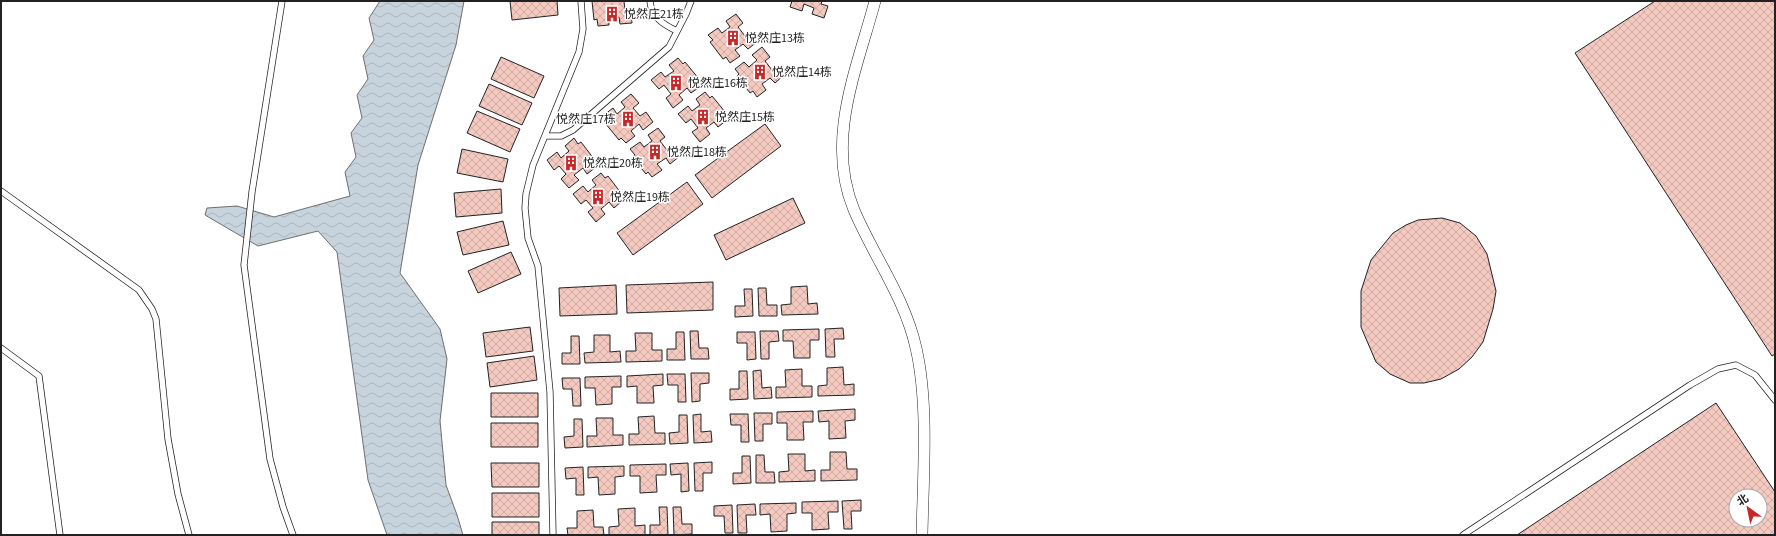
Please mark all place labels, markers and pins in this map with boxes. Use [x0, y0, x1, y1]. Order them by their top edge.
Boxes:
building icon: 悦然庄21栋 [603, 5, 621, 23]
place label: 悦然庄21栋 [624, 6, 684, 23]
building icon: 悦然庄13栋 [724, 29, 742, 47]
place label: 悦然庄13栋 [745, 30, 805, 47]
building icon: 悦然庄14栋 [751, 63, 769, 81]
place label: 悦然庄14栋 [772, 64, 832, 81]
building icon: 悦然庄16栋 [667, 74, 685, 92]
place label: 悦然庄16栋 [688, 75, 748, 92]
building icon: 悦然庄15栋 [694, 108, 712, 126]
place label: 悦然庄15栋 [715, 109, 775, 126]
building icon: 悦然庄17栋 [619, 110, 637, 128]
place label: 悦然庄17栋 [556, 111, 616, 128]
building icon: 悦然庄18栋 [646, 143, 664, 161]
place label: 悦然庄18栋 [667, 144, 727, 161]
building icon: 悦然庄20栋 [562, 154, 580, 172]
place label: 悦然庄20栋 [583, 155, 643, 172]
building icon: 悦然庄19栋 [589, 188, 607, 206]
place label: 悦然庄19栋 [610, 189, 670, 206]

